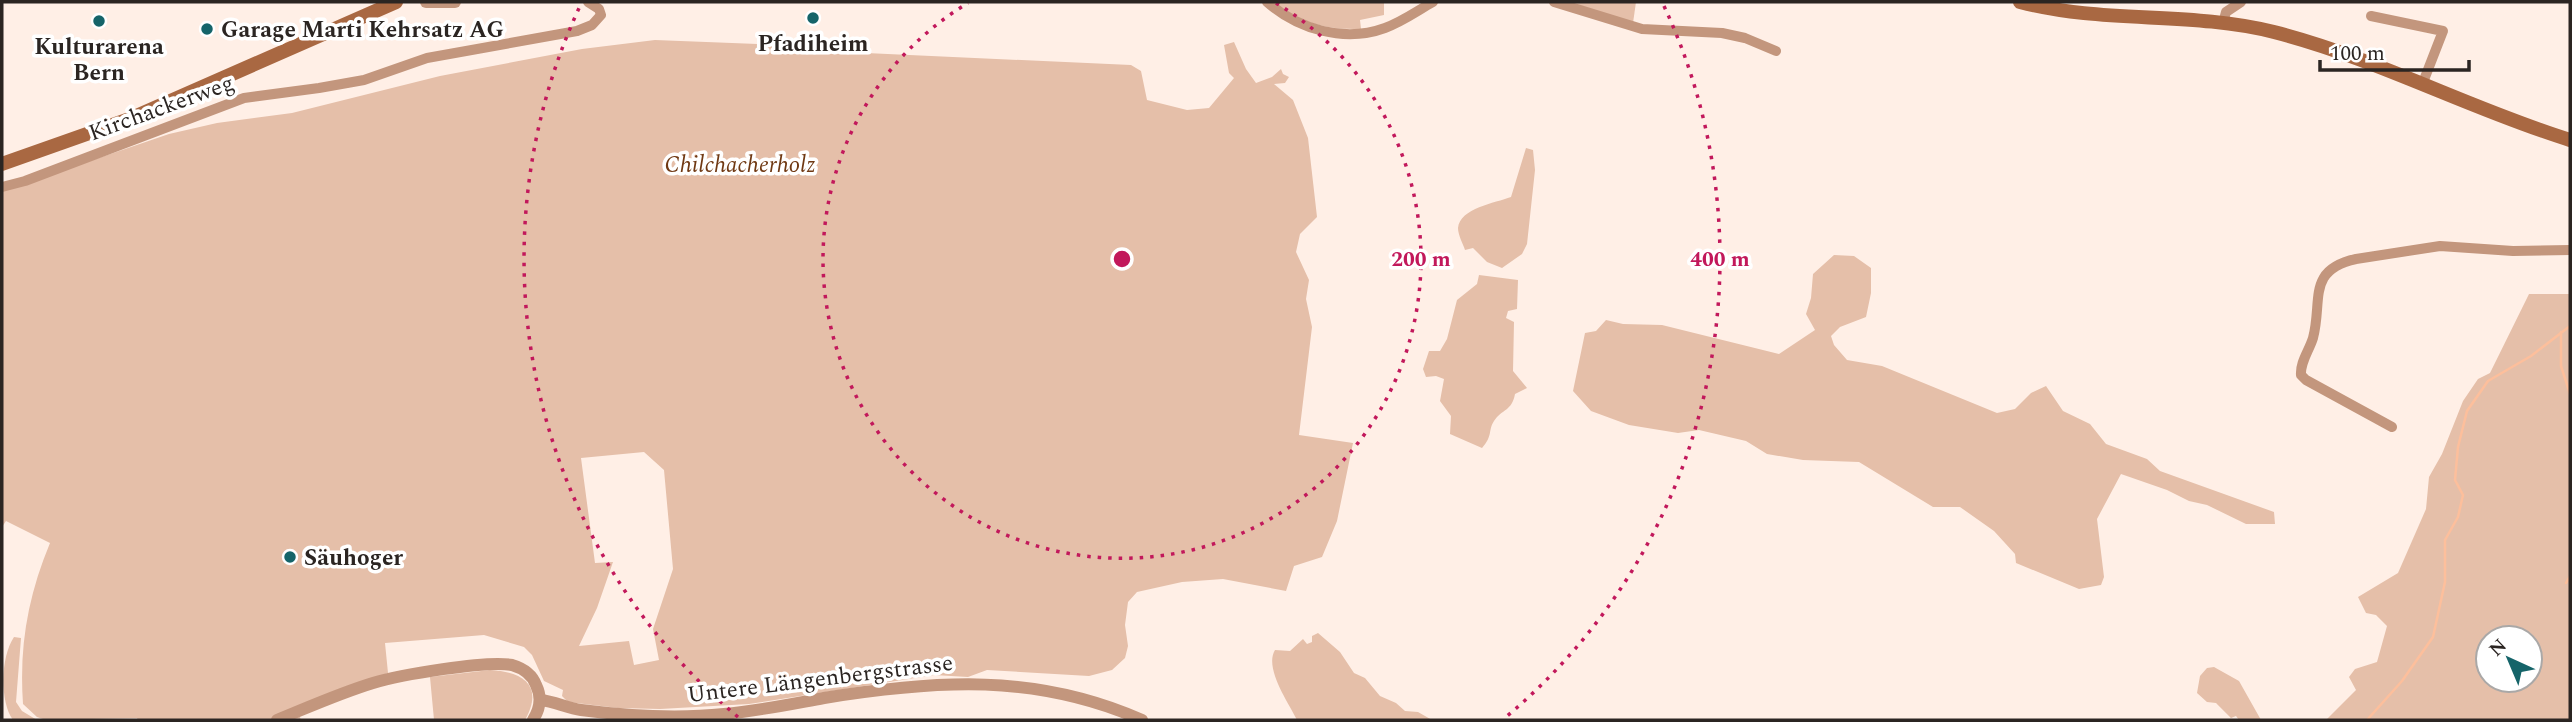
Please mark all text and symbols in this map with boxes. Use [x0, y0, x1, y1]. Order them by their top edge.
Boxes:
marker: Pfadiheim [805, 10, 821, 26]
marker: Kulturarena Bern [91, 13, 107, 29]
place label: Garage Marti Kehrsatz AG [221, 13, 504, 48]
marker: Garage Marti Kehrsatz AG [199, 21, 215, 37]
place label: Pfadiheim [757, 27, 869, 62]
scale bar [2320, 28, 2469, 72]
place label: Kulturarena Bern [34, 30, 164, 91]
text: 100 m [2330, 38, 2385, 70]
street label: Kirchackerweg [84, 66, 239, 151]
park label: Chilchacherholz [665, 148, 815, 183]
text: 200 m [1391, 244, 1451, 276]
text: 400 m [1690, 244, 1750, 276]
centre of rings [1110, 247, 1134, 271]
place label: Säuhoger [304, 541, 403, 576]
marker: Säuhoger [282, 549, 298, 565]
north arrow [2474, 624, 2544, 694]
text: N [2483, 632, 2514, 664]
street label: Untere Längenbergstrasse [685, 646, 955, 713]

